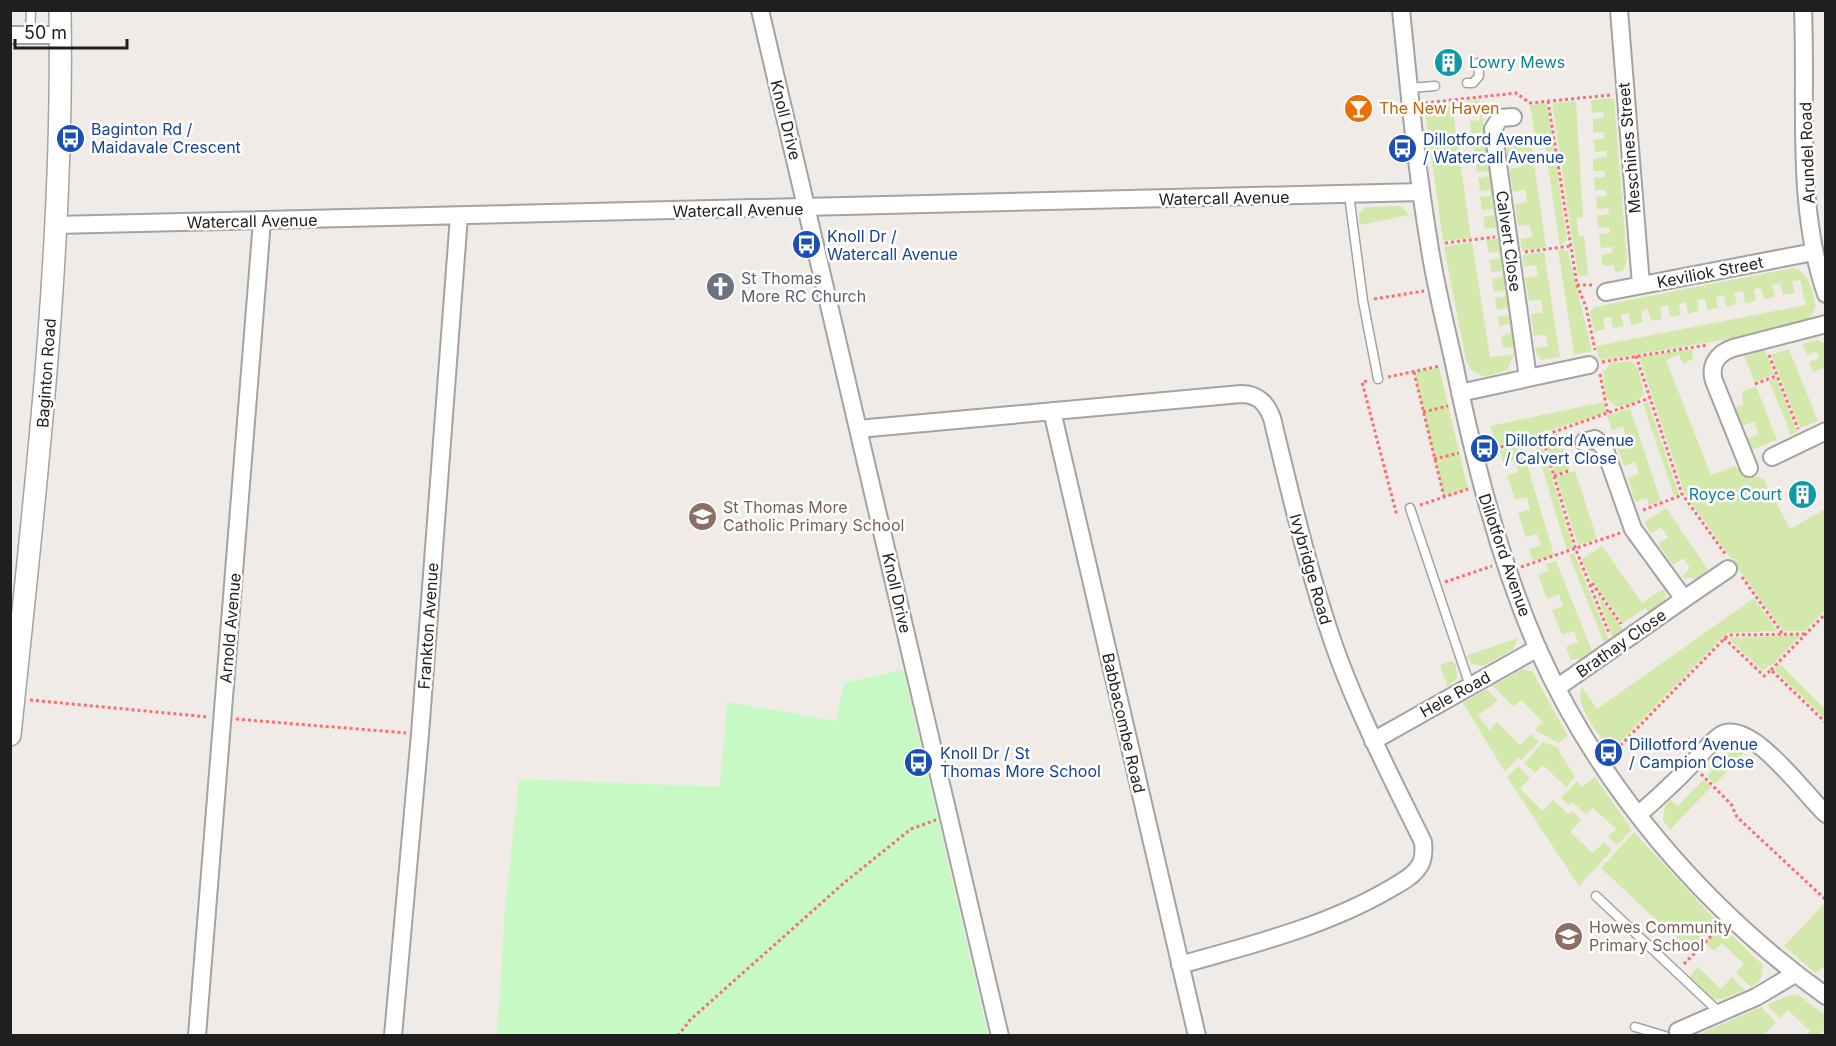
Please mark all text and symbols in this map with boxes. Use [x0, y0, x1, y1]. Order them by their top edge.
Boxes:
scale bar [15, 12, 128, 50]
text: 50 m [24, 22, 67, 43]
building icon: Lowry Mews [1432, 46, 1464, 78]
place label: Lowry Mews [1469, 52, 1565, 72]
street label: Knoll Drive [766, 78, 806, 162]
street label: Meschines Street [1613, 82, 1645, 214]
bar icon: The New Haven [1342, 92, 1374, 124]
place label: The New Haven [1379, 98, 1499, 118]
street label: Arundel Road [1795, 102, 1819, 204]
place label: Baginton Rd / Maidavale Crescent [91, 119, 241, 157]
bus stop icon: Baginton Rd / Maidavale Crescent [54, 122, 86, 154]
place label: Dillotford Avenue / Watercall Avenue [1423, 129, 1564, 167]
bus stop icon: Dillotford Avenue / Watercall Avenue [1386, 132, 1418, 164]
street label: Watercall Avenue [1158, 187, 1290, 209]
street label: Calvert Close [1492, 189, 1526, 293]
street label: Watercall Avenue [672, 199, 804, 221]
street label: Watercall Avenue [186, 210, 318, 232]
place label: Knoll Dr / Watercall Avenue [827, 226, 958, 264]
bus stop icon: Knoll Dr / Watercall Avenue [790, 229, 822, 261]
street label: Keviliok Street [1655, 252, 1765, 292]
place label: St Thomas More RC Church [741, 268, 866, 306]
church icon: St Thomas More RC Church [704, 271, 736, 303]
street label: Baginton Road [32, 318, 60, 428]
place label: Dillotford Avenue / Calvert Close [1505, 430, 1634, 468]
bus stop icon: Dillotford Avenue / Calvert Close [1468, 433, 1500, 465]
building icon: Royce Court [1787, 478, 1819, 510]
place label: Royce Court [1689, 484, 1782, 504]
street label: Dillotford Avenue [1475, 491, 1535, 619]
place label: St Thomas More Catholic Primary School [723, 497, 904, 535]
school or university icon: St Thomas More Catholic Primary School [686, 500, 718, 532]
street label: Ivybridge Road [1286, 511, 1336, 627]
street label: Knoll Drive [878, 551, 916, 635]
street label: Frankton Avenue [414, 562, 442, 690]
street label: Arnold Avenue [215, 572, 245, 684]
street label: Brathay Close [1572, 605, 1670, 681]
street label: Babbacombe Road [1098, 651, 1150, 795]
street label: Hele Road [1416, 666, 1494, 722]
place label: Dillotford Avenue / Campion Close [1629, 734, 1758, 772]
bus stop icon: Dillotford Avenue / Campion Close [1592, 737, 1624, 769]
place label: Knoll Dr / St Thomas More School [940, 743, 1101, 781]
bus stop icon: Knoll Dr / St Thomas More School [903, 746, 935, 778]
place label: Howes Community Primary School [1589, 917, 1732, 955]
school or university icon: Howes Community Primary School [1552, 920, 1584, 952]

